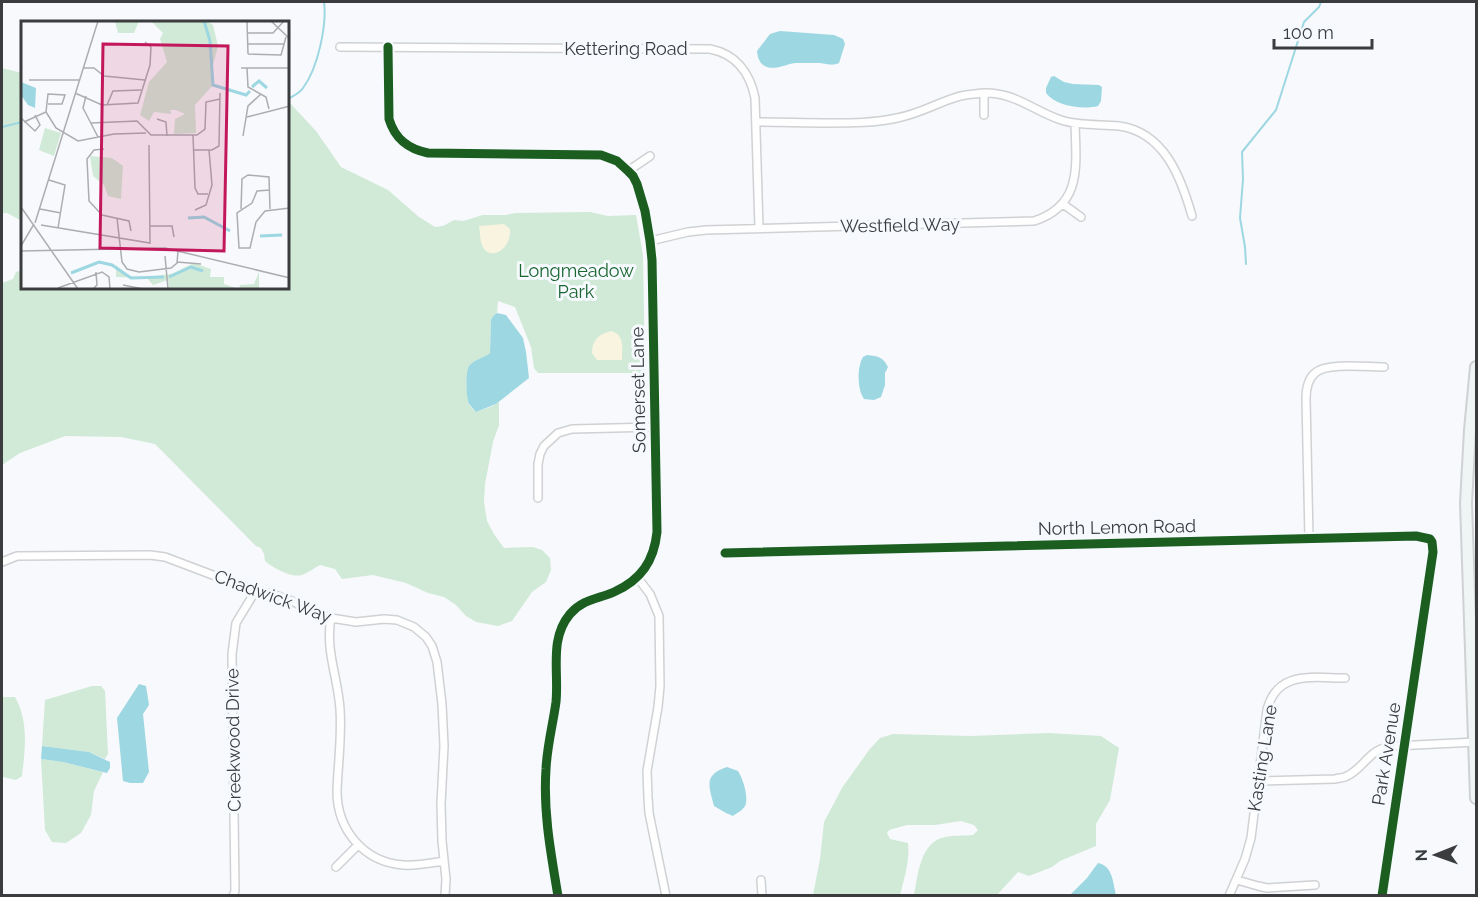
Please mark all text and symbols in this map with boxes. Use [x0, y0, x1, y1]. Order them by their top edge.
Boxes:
scale bar [1274, 12, 1372, 50]
inset map [21, 21, 290, 290]
text: 100 m [1283, 22, 1334, 43]
street label: Kettering Road [564, 38, 688, 59]
street label: Westfield Way [840, 213, 960, 237]
park label: Longmeadow Park [518, 260, 634, 302]
street label: Somerset Lane [626, 326, 650, 453]
street label: North Lemon Road [1038, 515, 1196, 539]
street label: Chadwick Way [212, 565, 335, 627]
street label: Creekwood Drive [221, 668, 245, 812]
street label: Park Avenue [1367, 701, 1405, 807]
street label: Kasting Lane [1243, 703, 1281, 813]
north arrow [1406, 825, 1466, 885]
text: N [1412, 849, 1431, 862]

